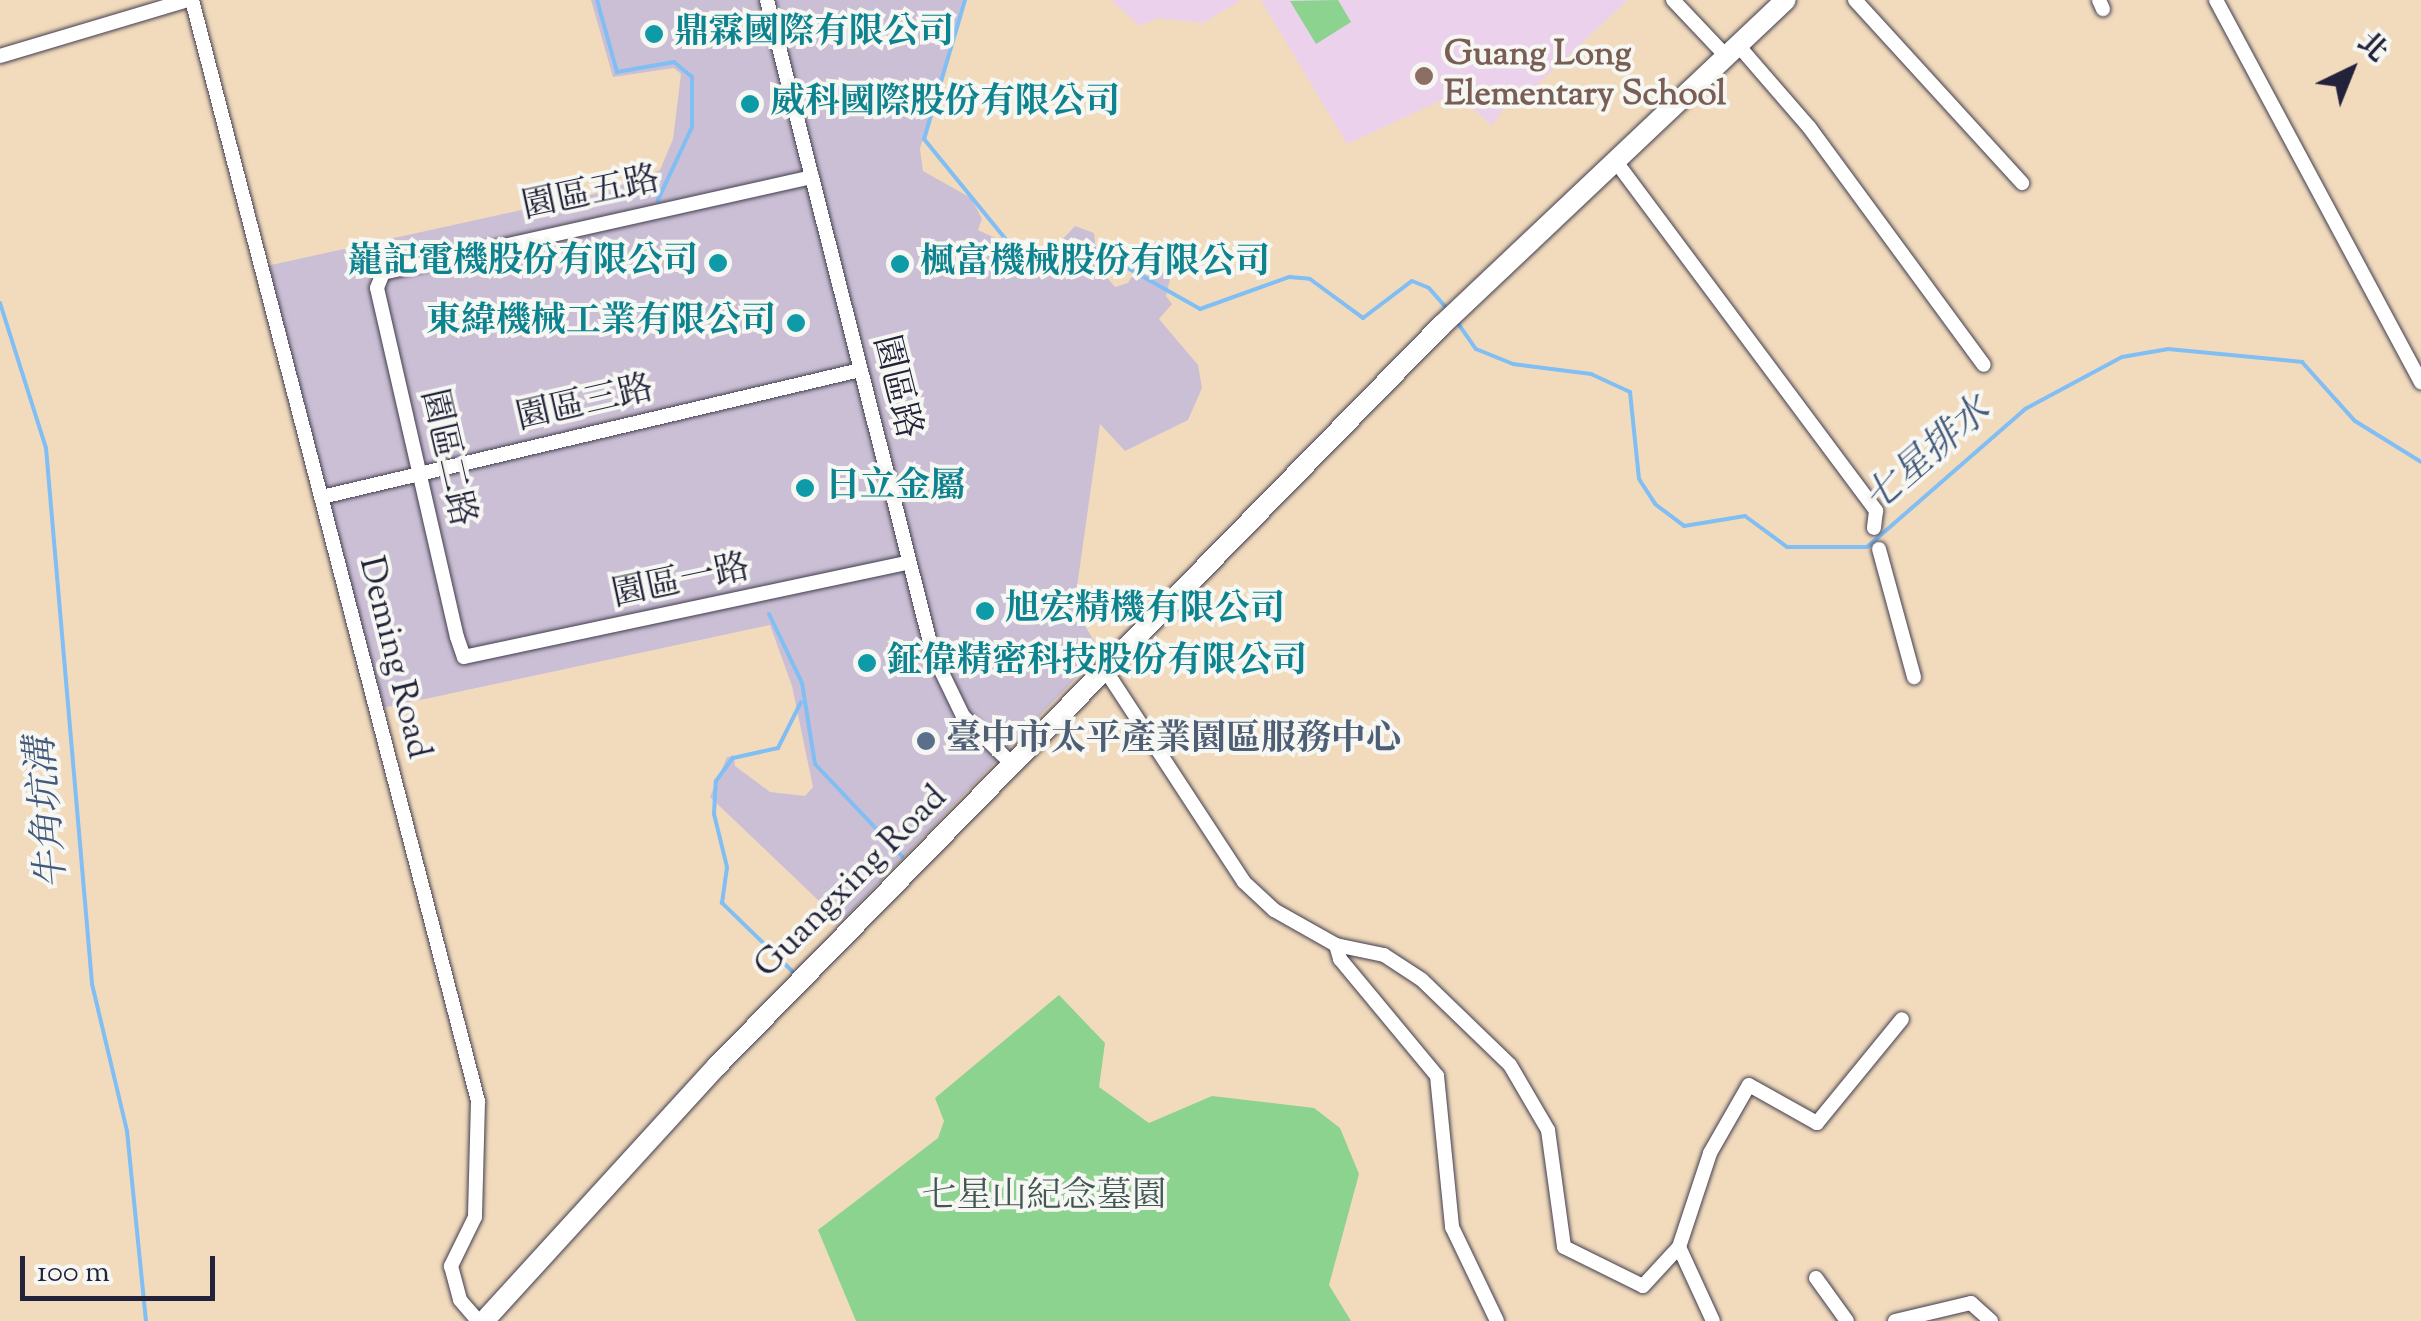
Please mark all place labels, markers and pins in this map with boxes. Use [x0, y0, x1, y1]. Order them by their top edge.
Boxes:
place label: 鼎霖國際有限公司 [674, 13, 954, 55]
marker: 鼎霖國際有限公司 [643, 23, 665, 45]
place label: Guang Long Elementary School [1444, 35, 1726, 117]
marker: Guang Long Elementary School [1413, 65, 1435, 87]
place label: 威科國際股份有限公司 [770, 83, 1120, 125]
marker: 威科國際股份有限公司 [739, 93, 761, 115]
place label: 巃記電機股份有限公司 [348, 242, 698, 284]
place label: 楓富機械股份有限公司 [920, 243, 1270, 285]
marker: 巃記電機股份有限公司 [707, 252, 729, 274]
marker: 楓富機械股份有限公司 [889, 253, 911, 275]
place label: 東緯機械工業有限公司 [426, 302, 776, 344]
marker: 東緯機械工業有限公司 [785, 312, 807, 334]
place label: 日立金屬 [825, 467, 965, 509]
marker: 日立金屬 [794, 477, 816, 499]
place label: 旭宏精機有限公司 [1005, 590, 1285, 632]
marker: 旭宏精機有限公司 [974, 600, 996, 622]
place label: 鉦偉精密科技股份有限公司 [887, 642, 1307, 684]
marker: 鉦偉精密科技股份有限公司 [856, 652, 878, 674]
place label: 臺中市太平產業園區服務中心 [946, 720, 1401, 762]
marker: 臺中市太平產業園區服務中心 [915, 730, 937, 752]

